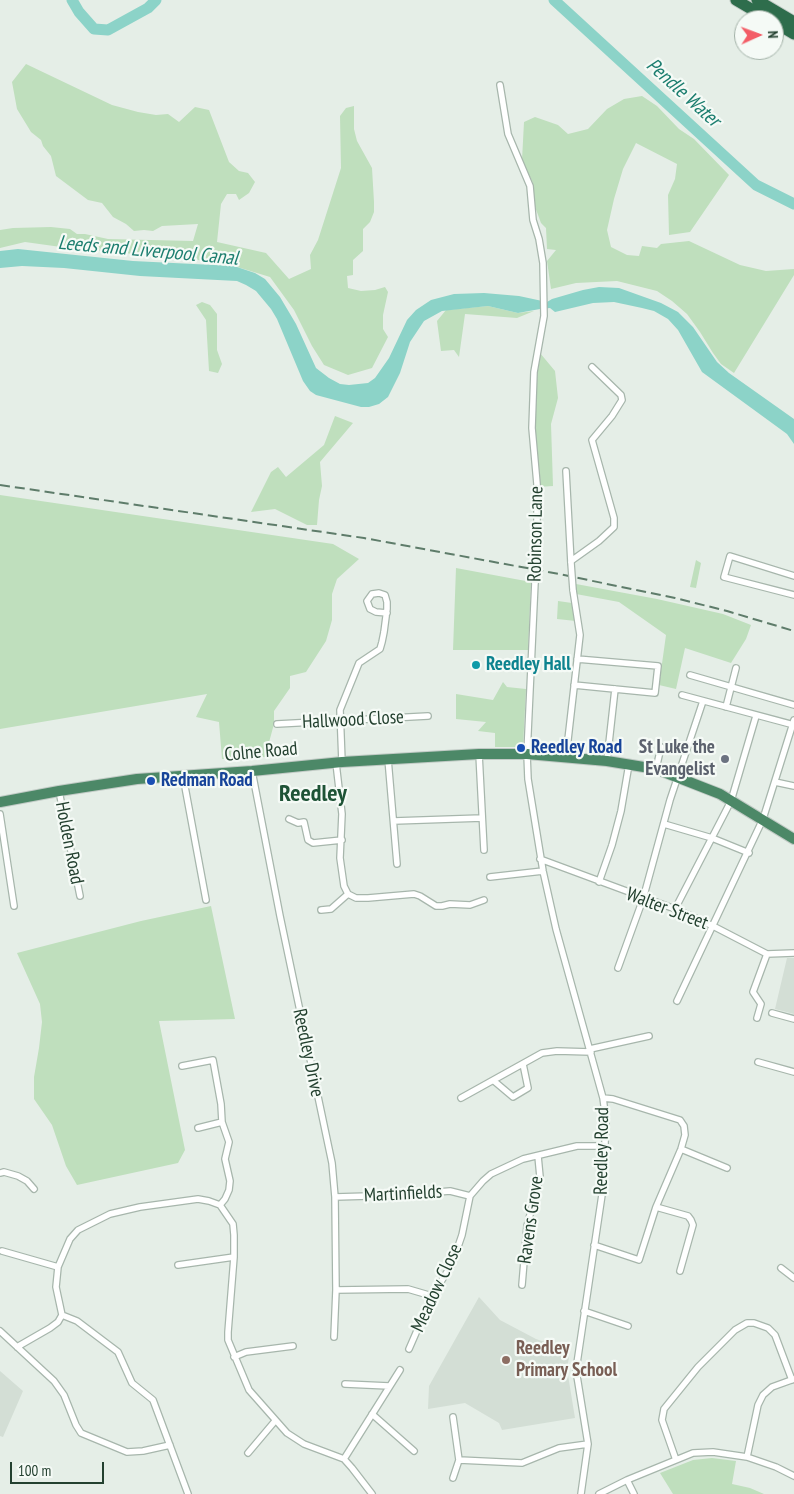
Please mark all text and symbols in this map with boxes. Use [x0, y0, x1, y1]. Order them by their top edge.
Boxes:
north arrow [734, 10, 784, 60]
text: N [764, 30, 782, 39]
water label: Pendle Water [641, 54, 725, 132]
water label: Leeds and Liverpool Canal [57, 231, 239, 271]
street label: Robinson Lane [524, 486, 548, 582]
place label: Reedley Hall [486, 654, 571, 676]
marker: Reedley Hall [470, 659, 482, 671]
street label: Hallwood Close [301, 706, 405, 734]
street label: Colne Road [223, 737, 299, 767]
place label: Reedley Road [531, 737, 622, 759]
place label: St Luke the Evangelist [639, 737, 715, 781]
marker: Reedley Road [515, 742, 527, 754]
marker: St Luke the Evangelist [719, 753, 731, 765]
place label: Redman Road [161, 770, 253, 792]
marker: Redman Road [145, 775, 157, 787]
district label: Reedley [279, 780, 347, 808]
street label: Holden Road [50, 800, 88, 886]
street label: Walter Street [623, 883, 711, 935]
street label: Reedley Drive [288, 1007, 328, 1099]
street label: Reedley Road [590, 1107, 614, 1195]
street label: Ravens Grove [514, 1175, 548, 1265]
street label: Martinfields [363, 1181, 443, 1207]
street label: Meadow Close [407, 1240, 467, 1336]
place label: Reedley Primary School [516, 1338, 617, 1382]
marker: Reedley Primary School [500, 1354, 512, 1366]
scale bar [12, 1452, 106, 1484]
text: 100 m [18, 1461, 51, 1480]

